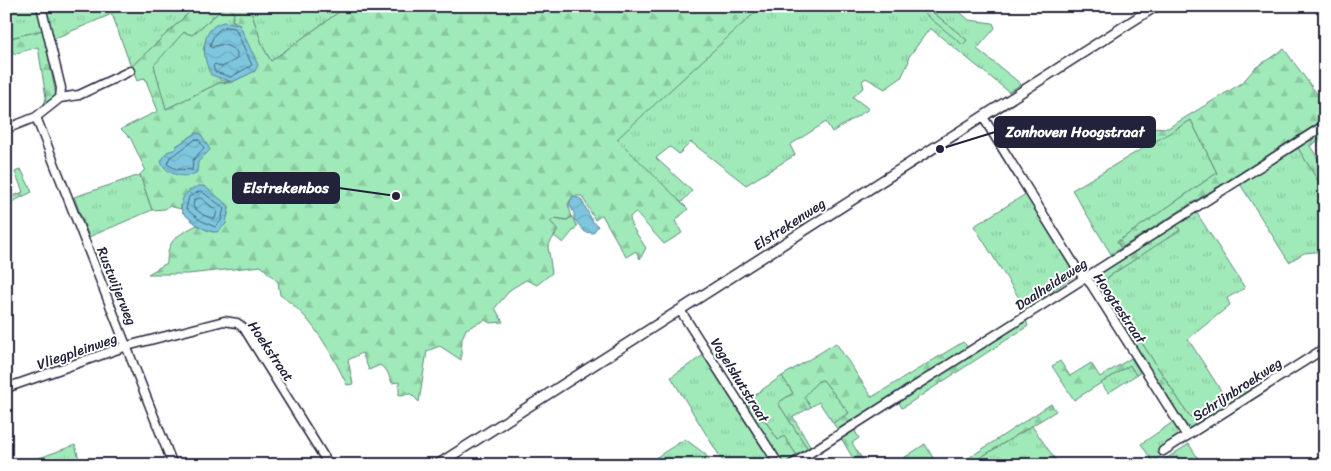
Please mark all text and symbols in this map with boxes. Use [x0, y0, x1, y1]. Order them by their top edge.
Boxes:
callout: Zonhoven Hoogstraat [995, 117, 1155, 147]
text: Zonhoven Hoogstraat [1005, 119, 1145, 145]
callout: Elstrekenbos [233, 173, 339, 203]
text: Elstrekenbos [243, 175, 330, 201]
street label: Elstrekenweg [748, 191, 831, 257]
street label: Rustwijerweg [89, 243, 144, 329]
street label: Daalheideweg [1010, 251, 1093, 317]
street label: Hoogtestraat [1086, 268, 1153, 350]
street label: Hoekstraat [241, 315, 300, 387]
street label: Vliegpleinweg [33, 326, 121, 377]
street label: Vogelshutstraat [703, 333, 776, 429]
street label: Schrijnbroekweg [1187, 351, 1287, 428]

